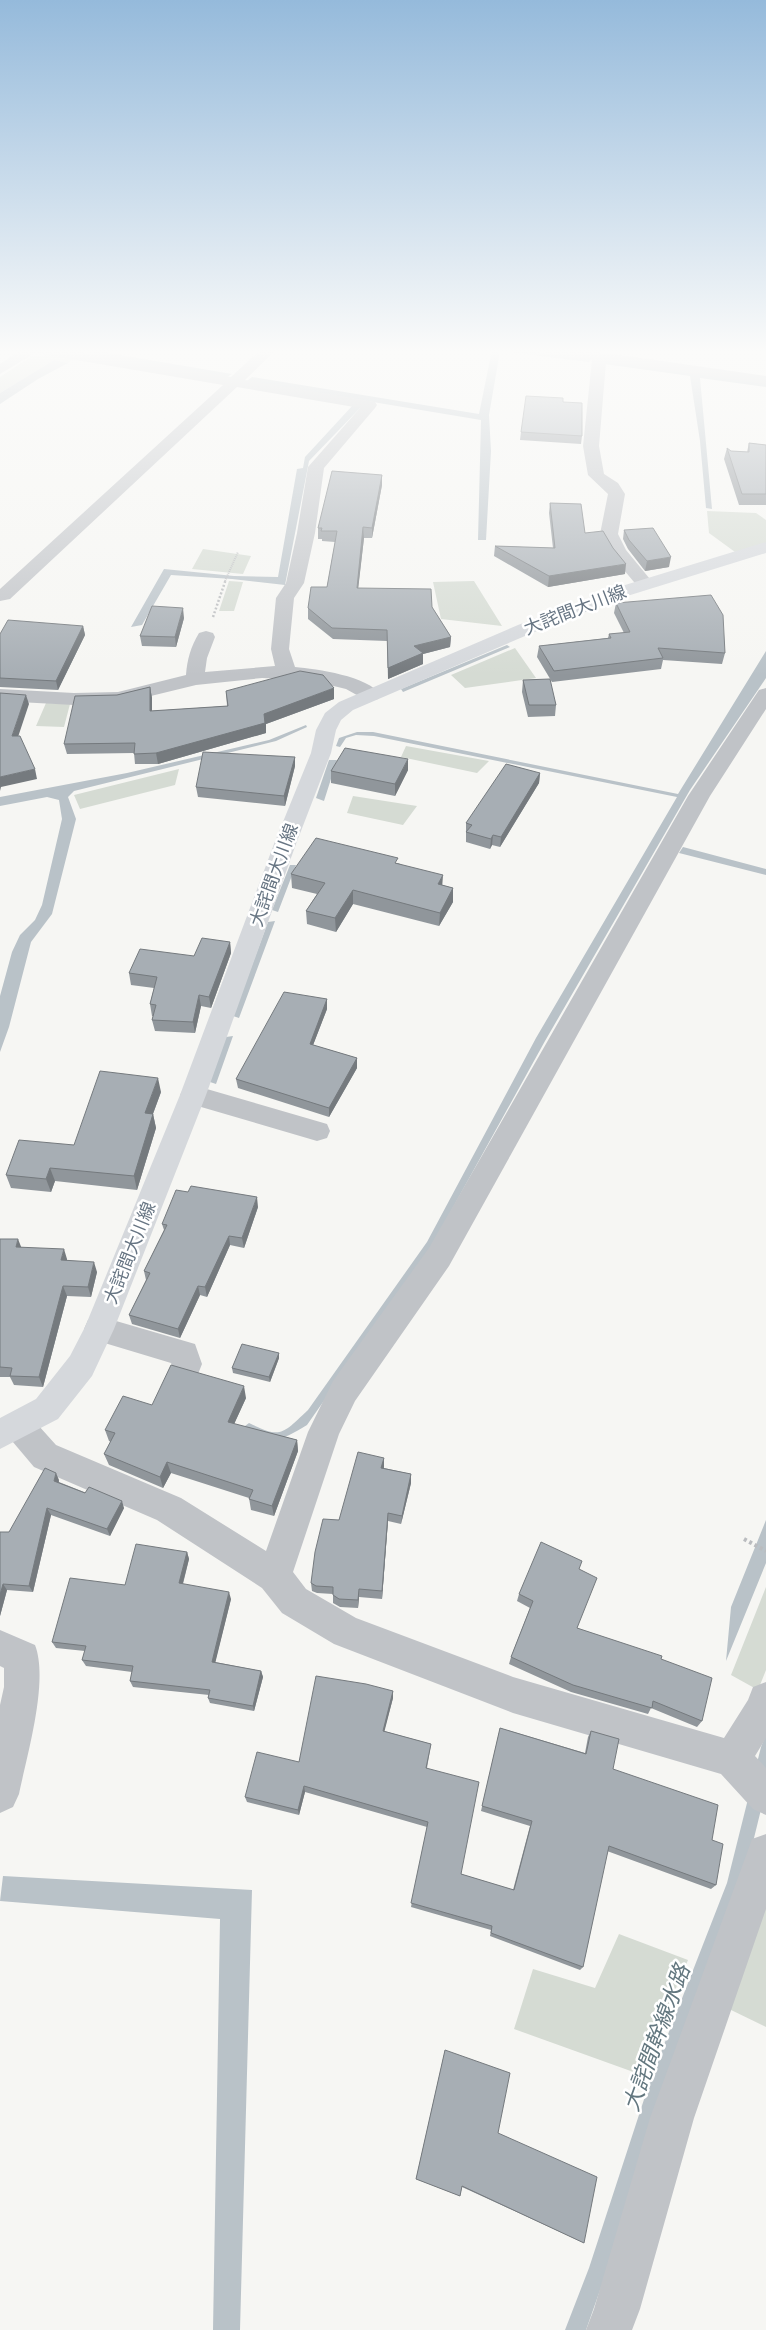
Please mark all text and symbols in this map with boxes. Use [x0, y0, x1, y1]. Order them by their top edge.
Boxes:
street label: 大詫間大川線 [521, 580, 629, 640]
street label: 大詫間大川線 [245, 820, 303, 930]
street label: 大詫間大川線 [100, 1199, 160, 1307]
water label: 大詫間幹線水路 [618, 1959, 696, 2115]

